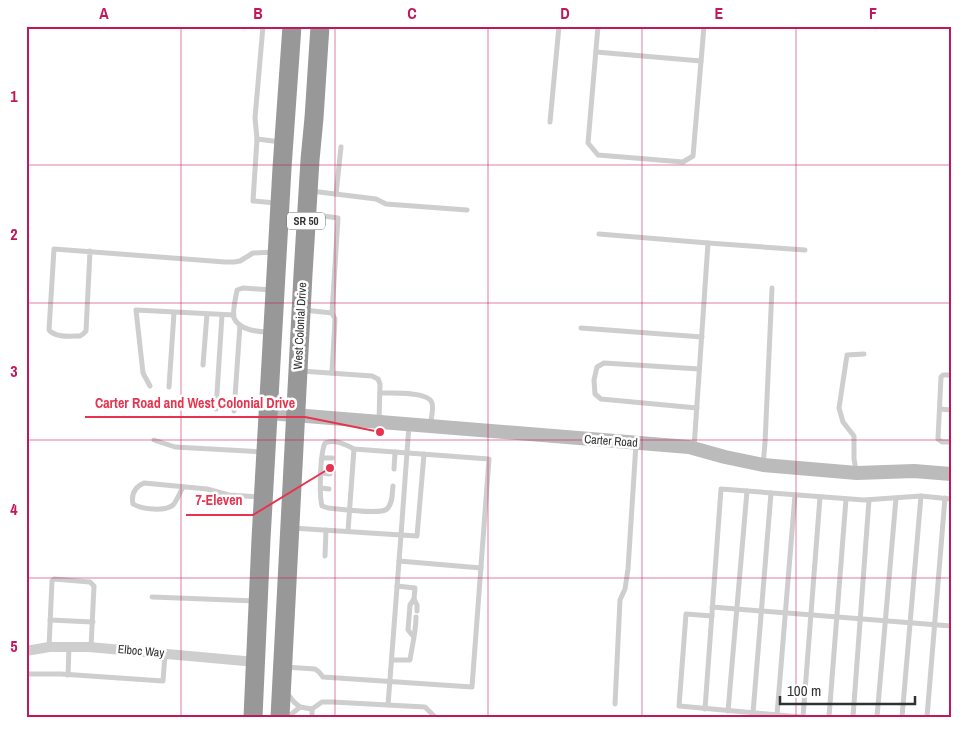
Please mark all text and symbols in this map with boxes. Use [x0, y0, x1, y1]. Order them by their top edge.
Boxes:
text: A [99, 2, 109, 24]
text: B [253, 2, 263, 24]
text: C [407, 2, 417, 24]
text: D [560, 2, 570, 24]
text: E [715, 2, 724, 24]
text: F [869, 2, 877, 24]
text: 1 [10, 85, 18, 107]
road number: SR 50 [287, 212, 325, 230]
text: 2 [10, 223, 18, 245]
street label: West Colonial Drive [290, 282, 310, 370]
text: 3 [10, 360, 18, 382]
callout: Carter Road and West Colonial Drive [85, 388, 305, 417]
text: Carter Road and West Colonial Drive [95, 394, 295, 412]
street label: Carter Road [584, 431, 638, 451]
callout: 7-Eleven [186, 486, 253, 515]
text: 7-Eleven [195, 491, 243, 509]
text: 4 [10, 498, 18, 520]
text: 5 [10, 635, 18, 657]
street label: Elboc Way [117, 641, 165, 661]
scale bar [780, 673, 914, 705]
text: 100 m [787, 680, 821, 701]

